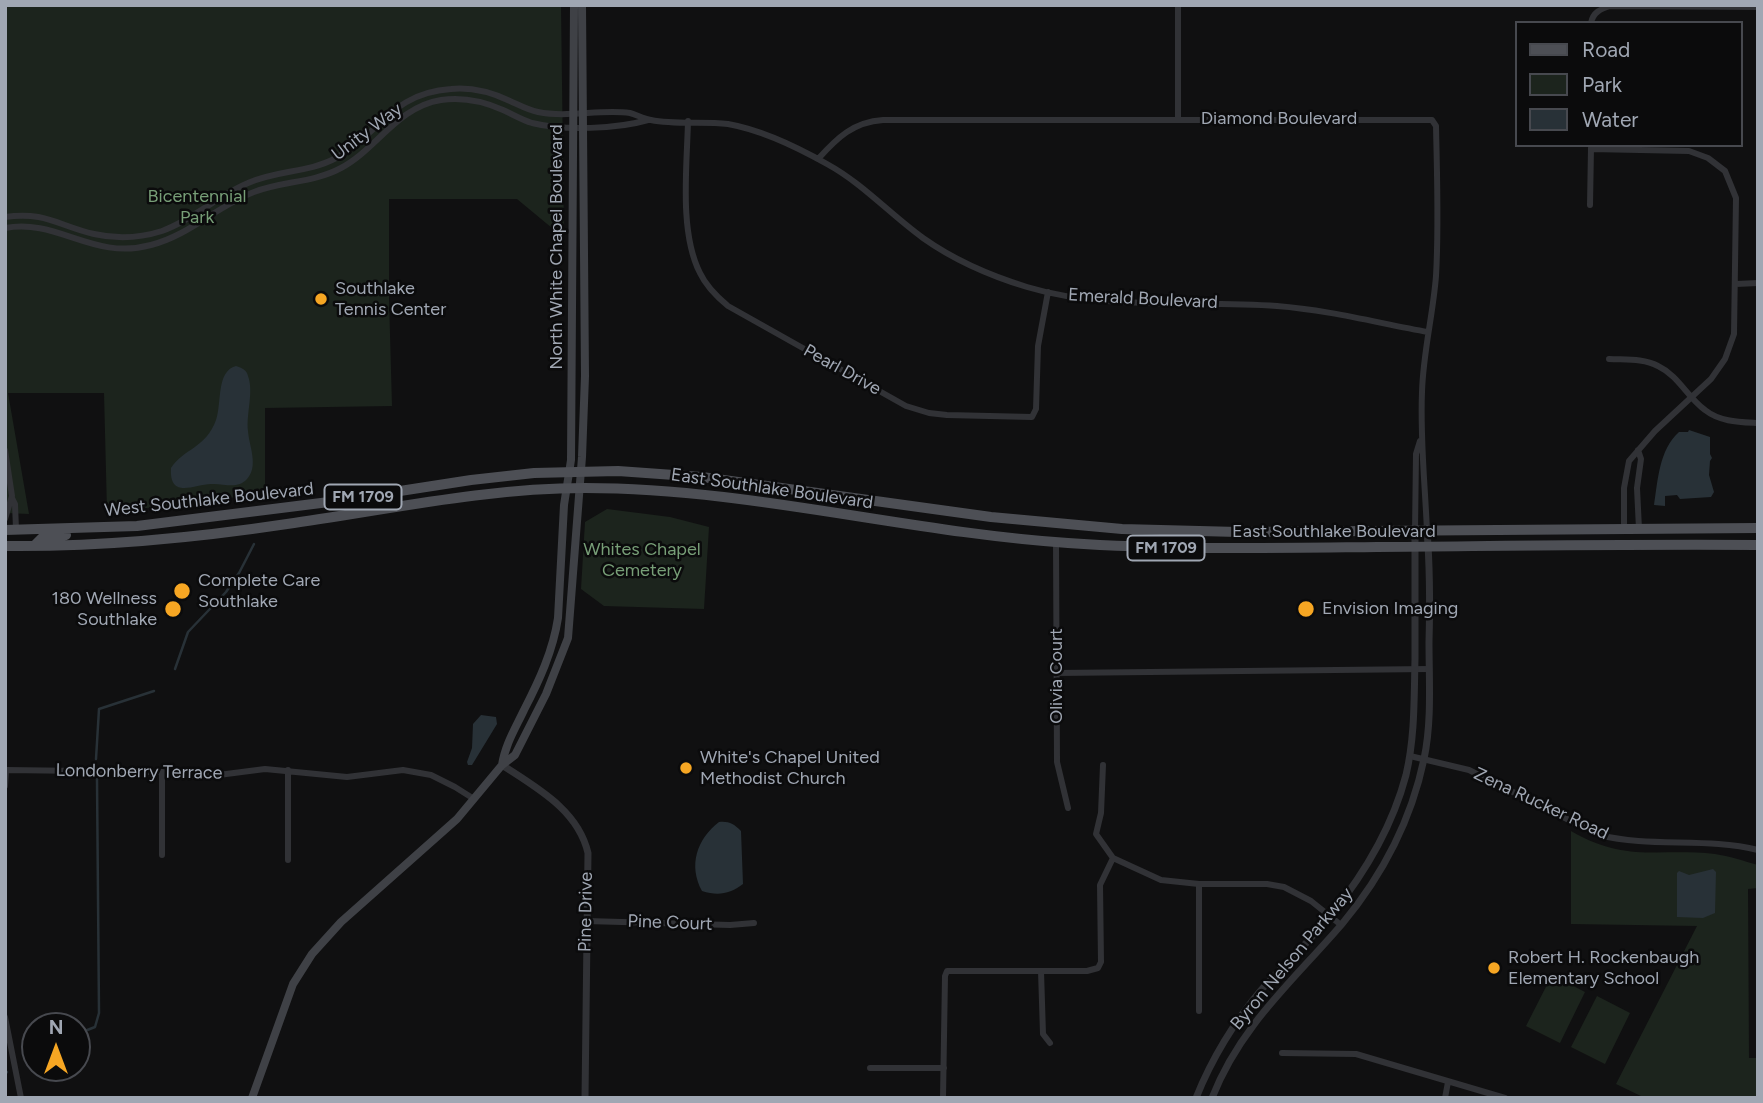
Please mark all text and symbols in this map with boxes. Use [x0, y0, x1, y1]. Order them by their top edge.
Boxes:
legend [1514, 21, 1742, 147]
text: Road [1582, 37, 1630, 62]
text: Park [1582, 72, 1622, 97]
street label: Unity Way [327, 98, 407, 166]
text: Water [1582, 107, 1638, 132]
street label: Diamond Boulevard [1201, 108, 1357, 130]
street label: North White Chapel Boulevard [546, 124, 568, 370]
park label: Bicentennial Park [148, 186, 246, 228]
place label: Southlake Tennis Center [335, 278, 446, 320]
street label: Emerald Boulevard [1068, 284, 1218, 314]
marker: Southlake Tennis Center [313, 291, 329, 307]
street label: Pearl Drive [799, 340, 885, 400]
street label: East Southlake Boulevard [670, 464, 874, 514]
street label: West Southlake Boulevard [103, 478, 315, 522]
road number: FM 1709 [324, 484, 402, 510]
street label: East Southlake Boulevard [1232, 521, 1436, 543]
road number: FM 1709 [1128, 536, 1204, 561]
park label: Whites Chapel Cemetery [583, 539, 701, 582]
place label: Complete Care Southlake [198, 570, 320, 612]
marker: Complete Care Southlake [172, 581, 192, 601]
place label: 180 Wellness Southlake [52, 588, 157, 630]
place label: Envision Imaging [1322, 598, 1458, 620]
marker: 180 Wellness Southlake [163, 599, 183, 619]
marker: Envision Imaging [1296, 599, 1316, 619]
street label: Olivia Court [1046, 628, 1068, 724]
place label: White's Chapel United Methodist Church [700, 747, 880, 790]
street label: Londonberry Terrace [55, 760, 223, 784]
marker: White's Chapel United Methodist Church [678, 760, 694, 776]
street label: Zena Rucker Road [1470, 763, 1612, 845]
street label: Pine Drive [574, 872, 598, 952]
street label: Byron Nelson Parkway [1226, 883, 1358, 1035]
street label: Pine Court [627, 911, 713, 935]
place label: Robert H. Rockenbaugh Elementary School [1508, 947, 1699, 990]
marker: Robert H. Rockenbaugh Elementary School [1486, 960, 1502, 976]
north arrow [21, 1012, 91, 1082]
text: N [49, 1016, 63, 1039]

